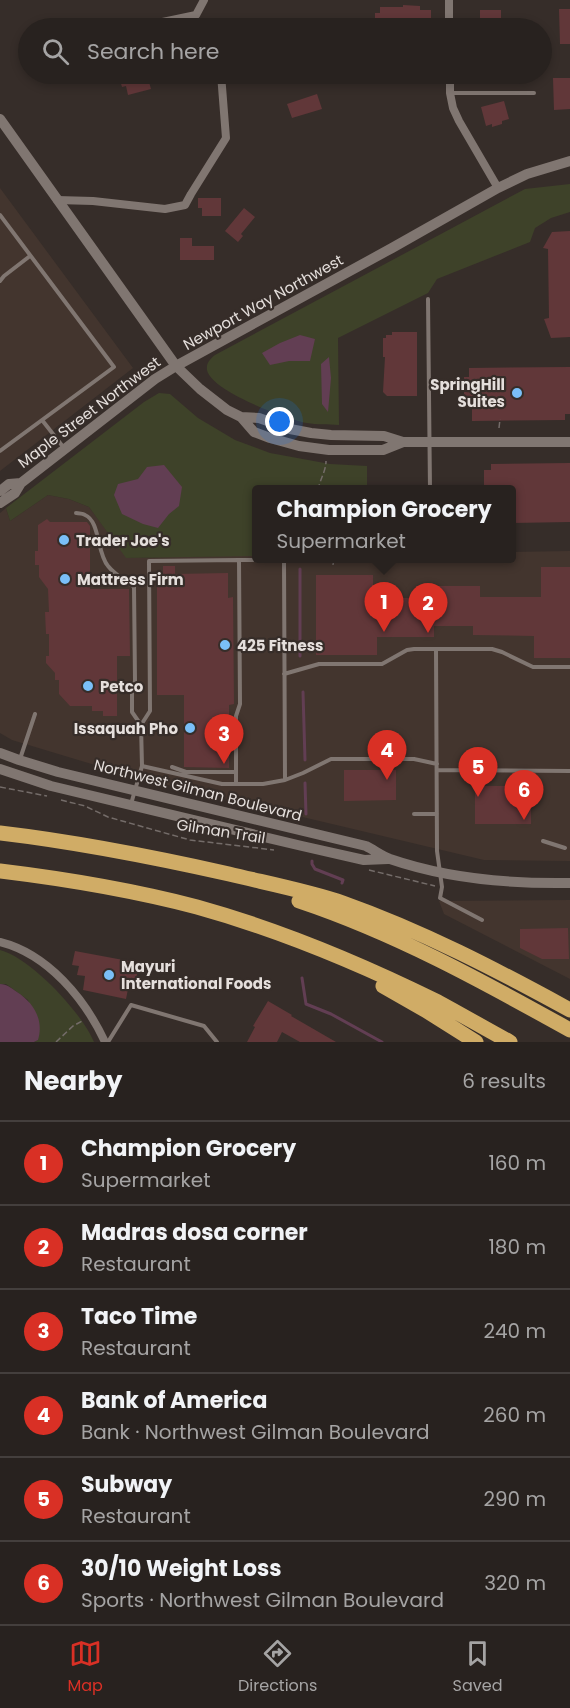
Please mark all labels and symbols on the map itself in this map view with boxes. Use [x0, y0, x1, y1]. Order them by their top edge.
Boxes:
street label: Newport Way Northwest [179, 249, 347, 355]
street label: Maple Street Northwest [13, 351, 165, 473]
place label: SpringHill Suites [430, 374, 505, 412]
marker: SpringHill Suites [510, 386, 524, 400]
your location [265, 407, 294, 436]
place label: Trader Joe's [76, 530, 170, 551]
marker: Trader Joe's [57, 533, 71, 547]
place label: Mattress Firm [77, 569, 184, 590]
marker: Mattress Firm [58, 572, 72, 586]
pin: 1 [364, 582, 404, 632]
pin: 2 [408, 584, 448, 633]
place label: 425 Fitness [237, 635, 323, 656]
marker: 425 Fitness [218, 638, 232, 652]
place label: Petco [100, 676, 144, 697]
marker: Petco [81, 679, 95, 693]
pin: 3 [204, 714, 244, 764]
place label: Issaquah Pho [74, 718, 178, 739]
marker: Issaquah Pho [183, 721, 197, 735]
pin: 4 [368, 730, 406, 780]
pin: 5 [458, 748, 498, 797]
street label: Northwest Gilman Boulevard [92, 754, 304, 826]
pin: 6 [504, 770, 544, 820]
street label: Gilman Trail [175, 814, 267, 848]
place label: Mayuri International Foods [121, 956, 271, 994]
marker: Mayuri International Foods [102, 968, 116, 982]

